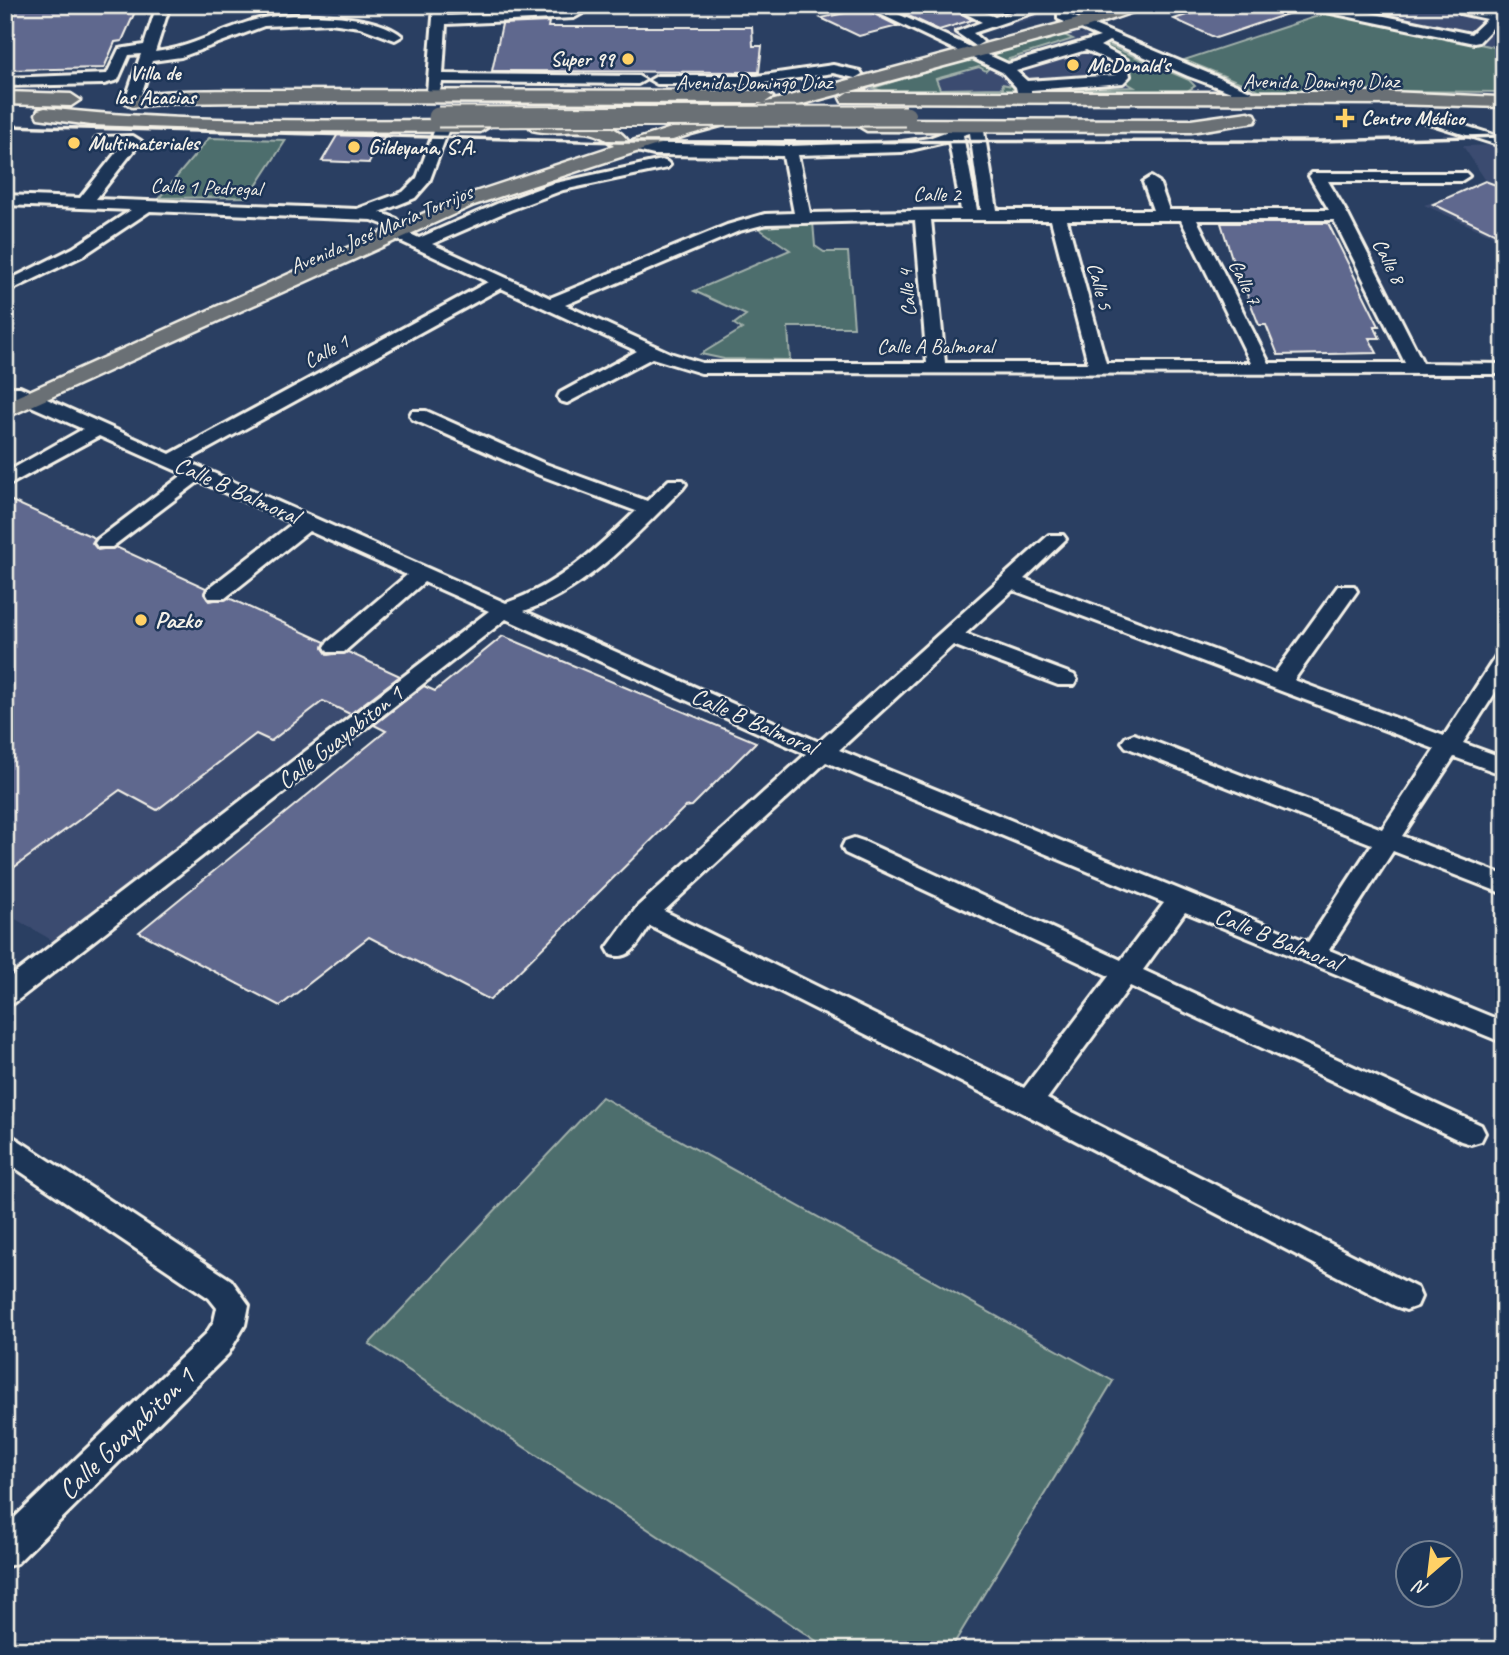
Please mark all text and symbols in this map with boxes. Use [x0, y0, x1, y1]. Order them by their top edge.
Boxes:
place label: Super 99 [550, 46, 617, 72]
marker: Super 99 [620, 51, 636, 67]
place label: McDonald's [1087, 52, 1173, 78]
marker: McDonald's [1065, 57, 1081, 73]
district label: Villa de las Acacias [114, 60, 198, 110]
street label: Avenida Domingo Díaz [1243, 68, 1401, 94]
street label: Avenida Domingo Díaz [676, 69, 834, 95]
place label: Centro Médico [1361, 105, 1467, 131]
marker: Centro Médico [1335, 108, 1355, 128]
place label: Multimateriales [88, 130, 202, 156]
place label: Gildeyana, S.A. [368, 134, 476, 160]
marker: Multimateriales [66, 135, 82, 151]
marker: Gildeyana, S.A. [346, 139, 362, 155]
street label: Calle 1 Pedregal [150, 172, 265, 202]
street label: Avenida José María Torrijos [286, 178, 478, 279]
street label: Calle 2 [913, 181, 963, 207]
street label: Calle 8 [1367, 234, 1413, 290]
street label: Calle 7 [1223, 255, 1268, 310]
street label: Calle 5 [1081, 260, 1119, 314]
street label: Calle 4 [892, 266, 922, 318]
street label: Calle 1 [299, 327, 354, 374]
street label: Calle A Balmoral [877, 333, 997, 359]
street label: Calle B Balmoral [170, 449, 308, 532]
place label: Pazko [155, 605, 204, 635]
marker: Pazko [133, 612, 149, 628]
street label: Calle Guayabiton 1 [271, 678, 410, 795]
street label: Calle B Balmoral [687, 680, 825, 763]
street label: Calle B Balmoral [1211, 900, 1349, 979]
street label: Calle Guayabiton 1 [50, 1358, 203, 1507]
north arrow [1394, 1540, 1464, 1610]
text: N [1408, 1573, 1432, 1601]

